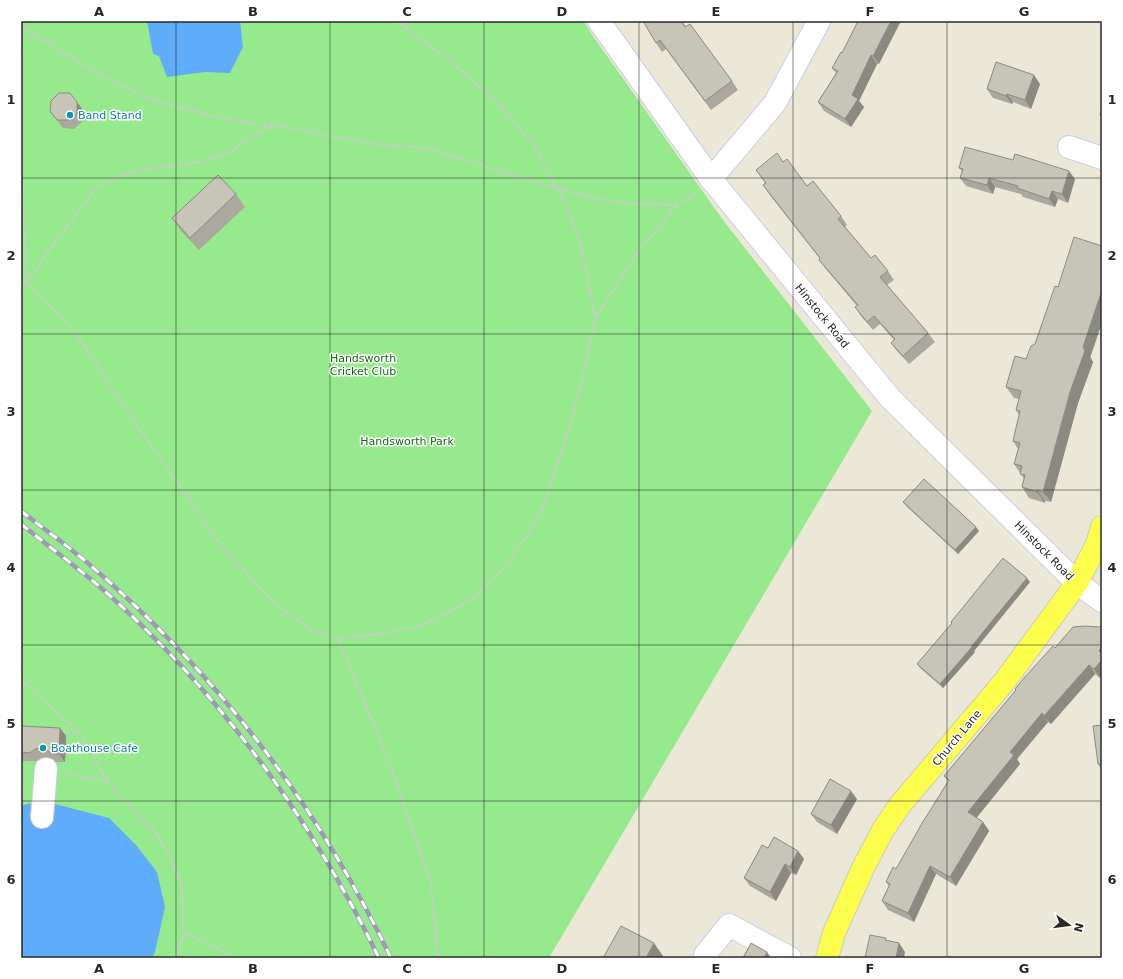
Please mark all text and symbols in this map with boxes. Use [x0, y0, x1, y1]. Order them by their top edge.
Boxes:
text: A [94, 4, 104, 19]
text: B [248, 4, 258, 19]
text: C [402, 4, 412, 19]
text: D [557, 4, 568, 19]
text: E [712, 4, 720, 19]
text: F [866, 4, 874, 19]
text: G [1019, 4, 1029, 19]
text: 1 [6, 92, 16, 107]
text: 1 [1107, 92, 1117, 107]
place label: Band Stand [78, 109, 142, 122]
marker: Band Stand [65, 110, 75, 120]
text: 2 [6, 248, 16, 263]
text: 2 [1107, 248, 1117, 263]
street label: Hinstock Road [792, 281, 852, 351]
park label: Handsworth Cricket Club [330, 352, 396, 378]
text: 3 [6, 404, 16, 419]
text: 3 [1107, 404, 1117, 419]
park label: Handsworth Park [360, 435, 454, 448]
street label: Hinstock Road [1012, 519, 1076, 583]
text: 4 [6, 560, 16, 575]
text: 4 [1107, 560, 1117, 575]
street label: Church Lane [930, 707, 984, 769]
text: 5 [6, 716, 16, 731]
text: 5 [1107, 716, 1117, 731]
place label: Boathouse Cafe [51, 742, 138, 755]
marker: Boathouse Cafe [38, 743, 48, 753]
text: 6 [6, 872, 16, 887]
text: 6 [1107, 872, 1117, 887]
north arrow [1049, 905, 1089, 945]
text: N [1071, 921, 1086, 933]
text: A [94, 961, 104, 976]
text: B [248, 961, 258, 976]
text: C [402, 961, 412, 976]
text: D [557, 961, 568, 976]
text: E [712, 961, 720, 976]
text: F [866, 961, 874, 976]
text: G [1019, 961, 1029, 976]

